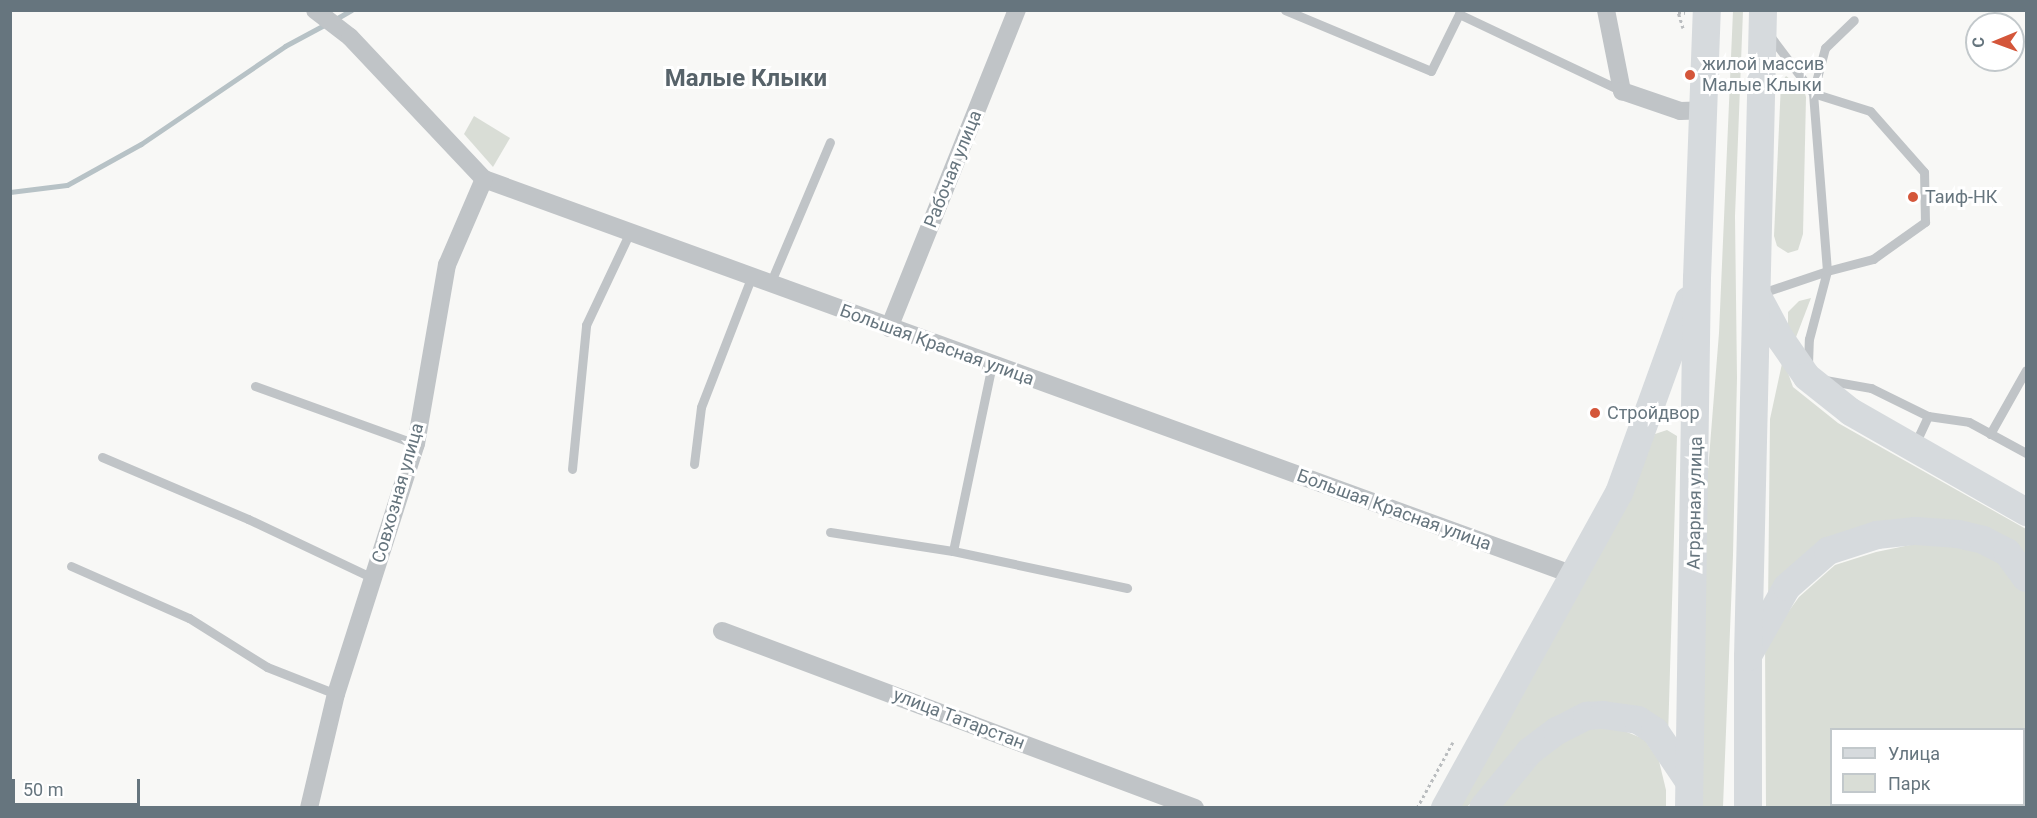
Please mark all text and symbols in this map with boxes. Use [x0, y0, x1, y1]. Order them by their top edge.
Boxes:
north arrow [1965, 12, 2025, 72]
text: С [1969, 37, 1988, 48]
place label: жилой массив Малые Клыки [1702, 54, 1824, 97]
district label: Малые Клыки [665, 65, 827, 93]
marker: жилой массив Малые Клыки [1683, 68, 1697, 82]
street label: Рабочая улица [920, 107, 986, 231]
place label: Таиф-НК [1925, 186, 1997, 208]
marker: Таиф-НК [1906, 190, 1920, 204]
street label: Большая Красная улица [837, 300, 1037, 390]
place label: Стройдвор [1607, 402, 1700, 424]
marker: Стройдвор [1588, 406, 1602, 420]
street label: Совхозная улица [368, 421, 428, 565]
street label: Аграрная улица [1683, 436, 1707, 570]
street label: Большая Красная улица [1294, 465, 1494, 555]
street label: улица Татарстан [890, 684, 1028, 754]
legend [1830, 728, 2025, 806]
text: Улица [1888, 743, 1940, 764]
scale bar [15, 767, 142, 805]
text: Парк [1888, 773, 1930, 794]
text: 50 m [23, 779, 63, 800]

